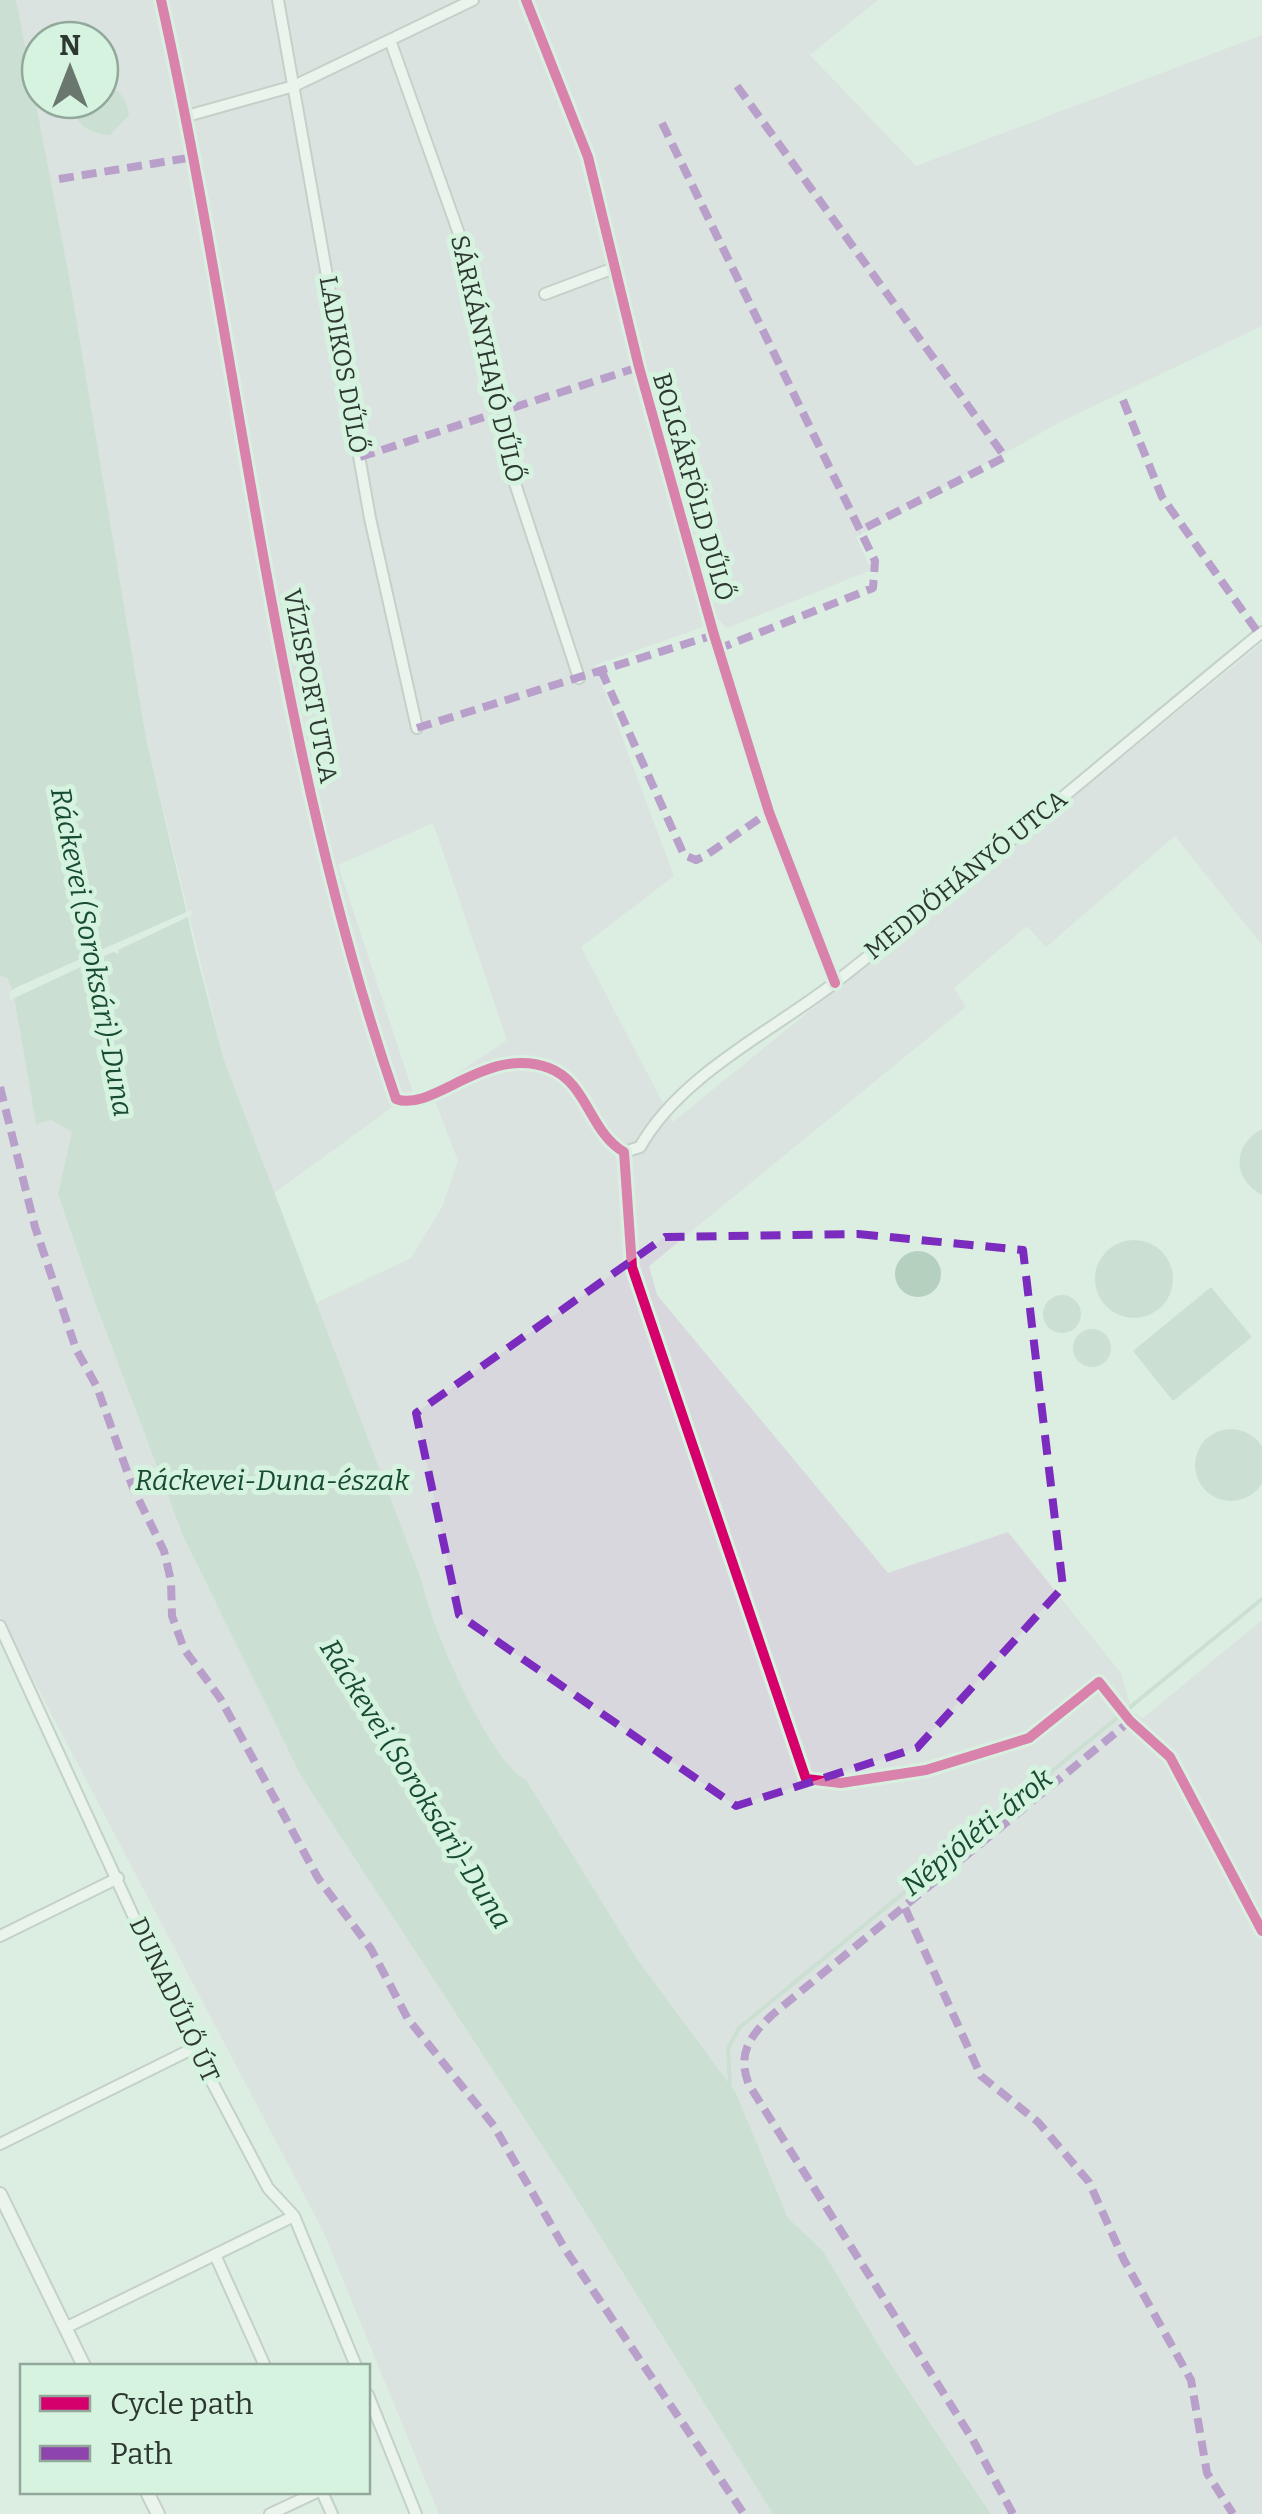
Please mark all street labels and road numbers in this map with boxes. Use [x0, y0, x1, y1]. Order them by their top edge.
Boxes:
street label: SÁRKÁNYHAJÓ DŰLŐ [444, 232, 532, 486]
street label: LADIKOS DŰLŐ [313, 273, 375, 456]
street label: BOLGÁRFÖLD DŰLŐ [646, 369, 742, 604]
street label: VÍZISPORT UTCA [276, 586, 345, 786]
street label: MEDDŐHÁNYÓ UTCA [858, 783, 1074, 966]
street label: DUNADŰLŐ ÚT [123, 1912, 227, 2087]

